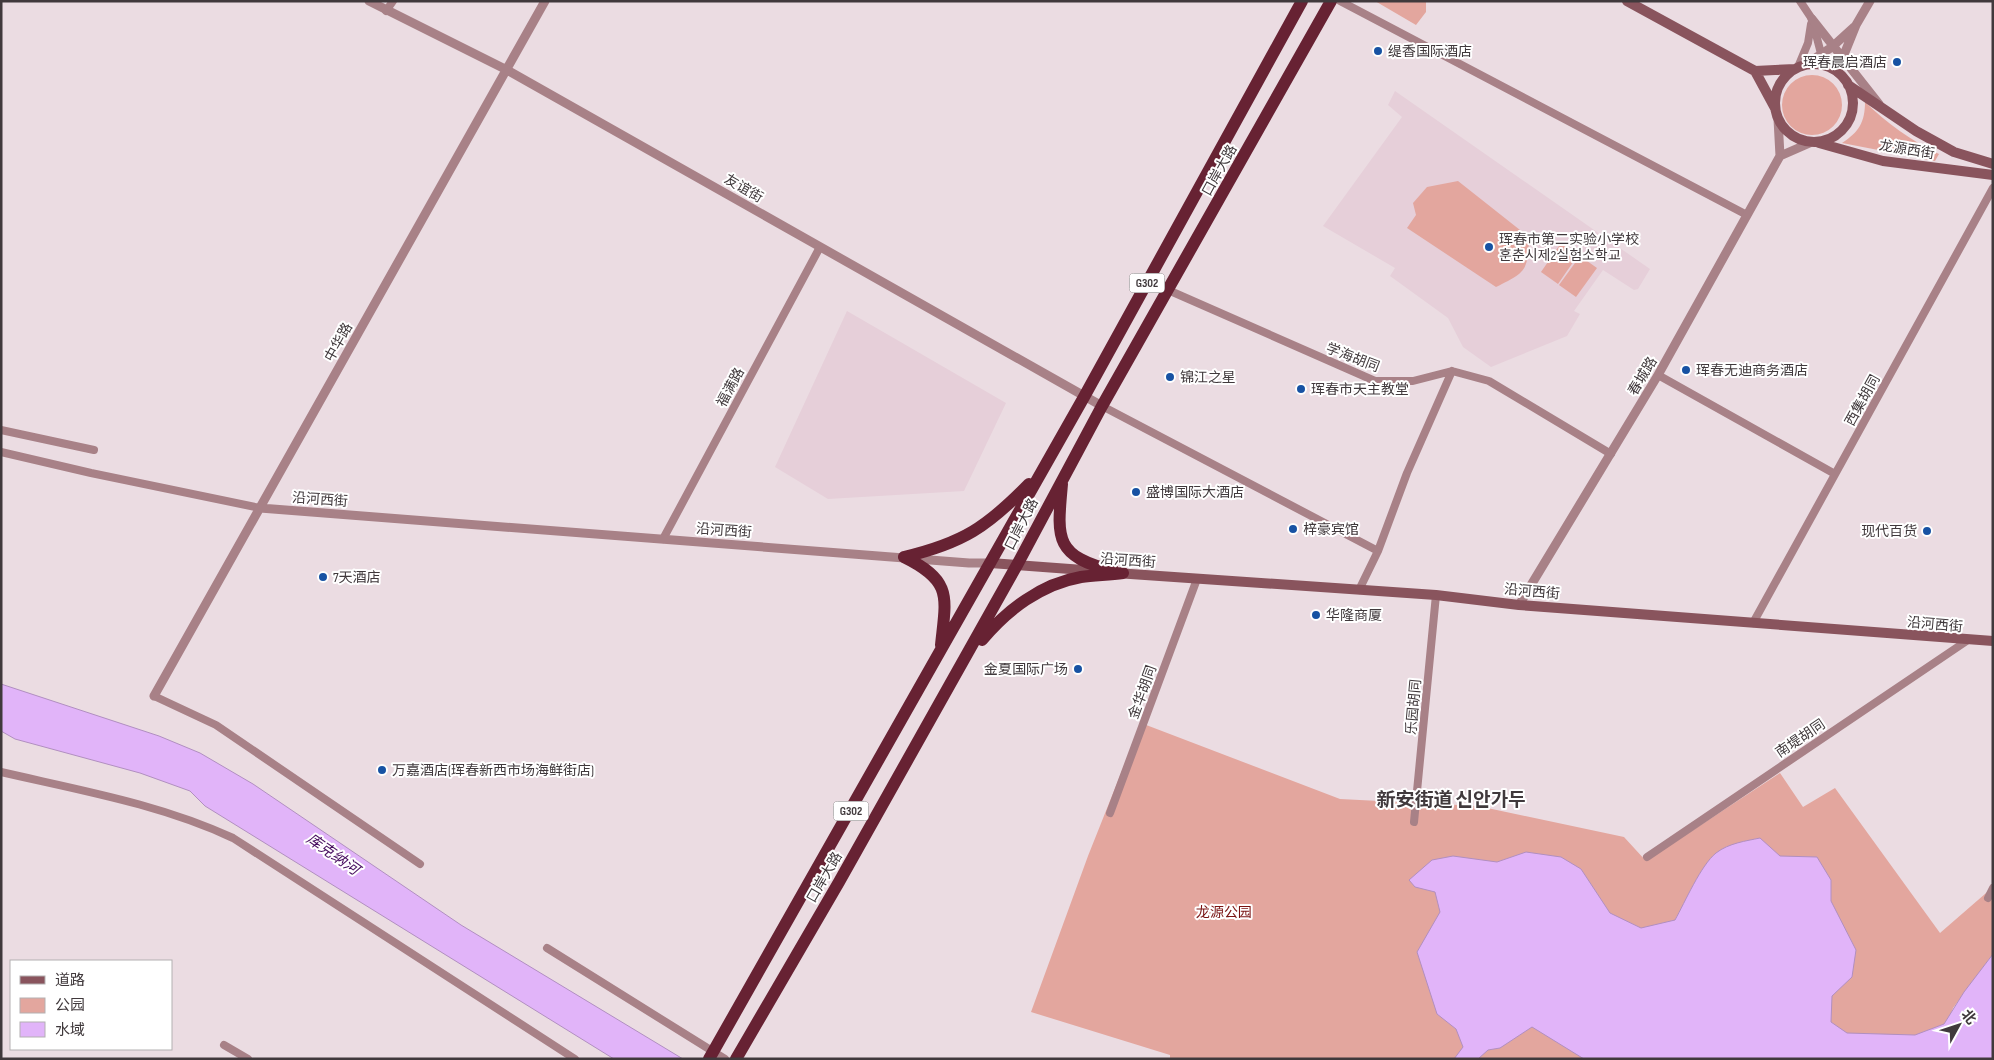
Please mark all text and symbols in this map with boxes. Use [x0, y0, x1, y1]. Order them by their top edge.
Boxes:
place label: 缇香国际酒店 [1388, 43, 1472, 60]
marker: 缇香国际酒店 [1372, 45, 1384, 57]
place label: 珲春晨启酒店 [1803, 54, 1887, 71]
marker: 珲春晨启酒店 [1891, 56, 1903, 68]
street label: 龙源西街 [1878, 137, 1936, 162]
street label: 口岸大路 [1198, 142, 1240, 199]
street label: 友谊街 [721, 171, 766, 206]
place label: 珲春市第二实验小学校 훈춘시제2실험소학교 [1499, 231, 1639, 264]
marker: 珲春市第二实验小学校 훈춘시제2실험소학교 [1483, 241, 1495, 253]
road number: G302 [1130, 274, 1164, 292]
street label: 中华路 [321, 320, 356, 365]
street label: 学海胡同 [1324, 339, 1382, 375]
street label: 春城路 [1624, 354, 1661, 399]
place label: 珲春无迪商务酒店 [1696, 362, 1808, 379]
marker: 珲春无迪商务酒店 [1680, 364, 1692, 376]
street label: 福满路 [713, 365, 748, 410]
place label: 锦江之星 [1180, 369, 1236, 386]
marker: 锦江之星 [1164, 371, 1176, 383]
street label: 西集胡同 [1841, 372, 1883, 429]
place label: 珲春市天主教堂 [1311, 381, 1409, 398]
marker: 珲春市天主教堂 [1295, 383, 1307, 395]
place label: 盛博国际大酒店 [1146, 484, 1244, 501]
marker: 盛博国际大酒店 [1130, 486, 1142, 498]
street label: 沿河西街 [291, 489, 348, 510]
street label: 口岸大路 [1001, 495, 1042, 553]
street label: 沿河西街 [695, 520, 752, 541]
place label: 梓豪宾馆 [1303, 521, 1359, 538]
marker: 梓豪宾馆 [1287, 523, 1299, 535]
place label: 现代百货 [1861, 523, 1917, 540]
marker: 现代百货 [1921, 525, 1933, 537]
street label: 沿河西街 [1099, 550, 1156, 571]
place label: 7天酒店 [333, 569, 381, 586]
marker: 7天酒店 [317, 571, 329, 583]
street label: 沿河西街 [1503, 581, 1561, 602]
place label: 华隆商厦 [1326, 607, 1382, 624]
marker: 华隆商厦 [1310, 609, 1322, 621]
street label: 沿河西街 [1906, 614, 1964, 635]
place label: 金夏国际广场 [984, 661, 1068, 678]
marker: 金夏国际广场 [1072, 663, 1084, 675]
street label: 金华胡同 [1125, 663, 1160, 721]
street label: 乐园胡同 [1403, 678, 1424, 736]
street label: 南堤胡同 [1772, 716, 1828, 761]
place label: 万嘉酒店(珲春新西市场海鲜街店) [392, 762, 594, 779]
marker: 万嘉酒店(珲春新西市场海鲜街店) [376, 764, 388, 776]
district label: 新安街道 신안가두 [1377, 789, 1525, 812]
road number: G302 [834, 801, 868, 820]
water label: 库克纳河 [303, 829, 365, 881]
street label: 口岸大路 [803, 849, 846, 906]
park label: 龙源公园 [1196, 904, 1252, 921]
legend [10, 960, 172, 1050]
text: 道路 [55, 971, 85, 990]
text: 公园 [55, 996, 85, 1015]
north arrow [1934, 1000, 1984, 1050]
text: 北 [1958, 1006, 1980, 1028]
text: 水域 [55, 1021, 85, 1040]

